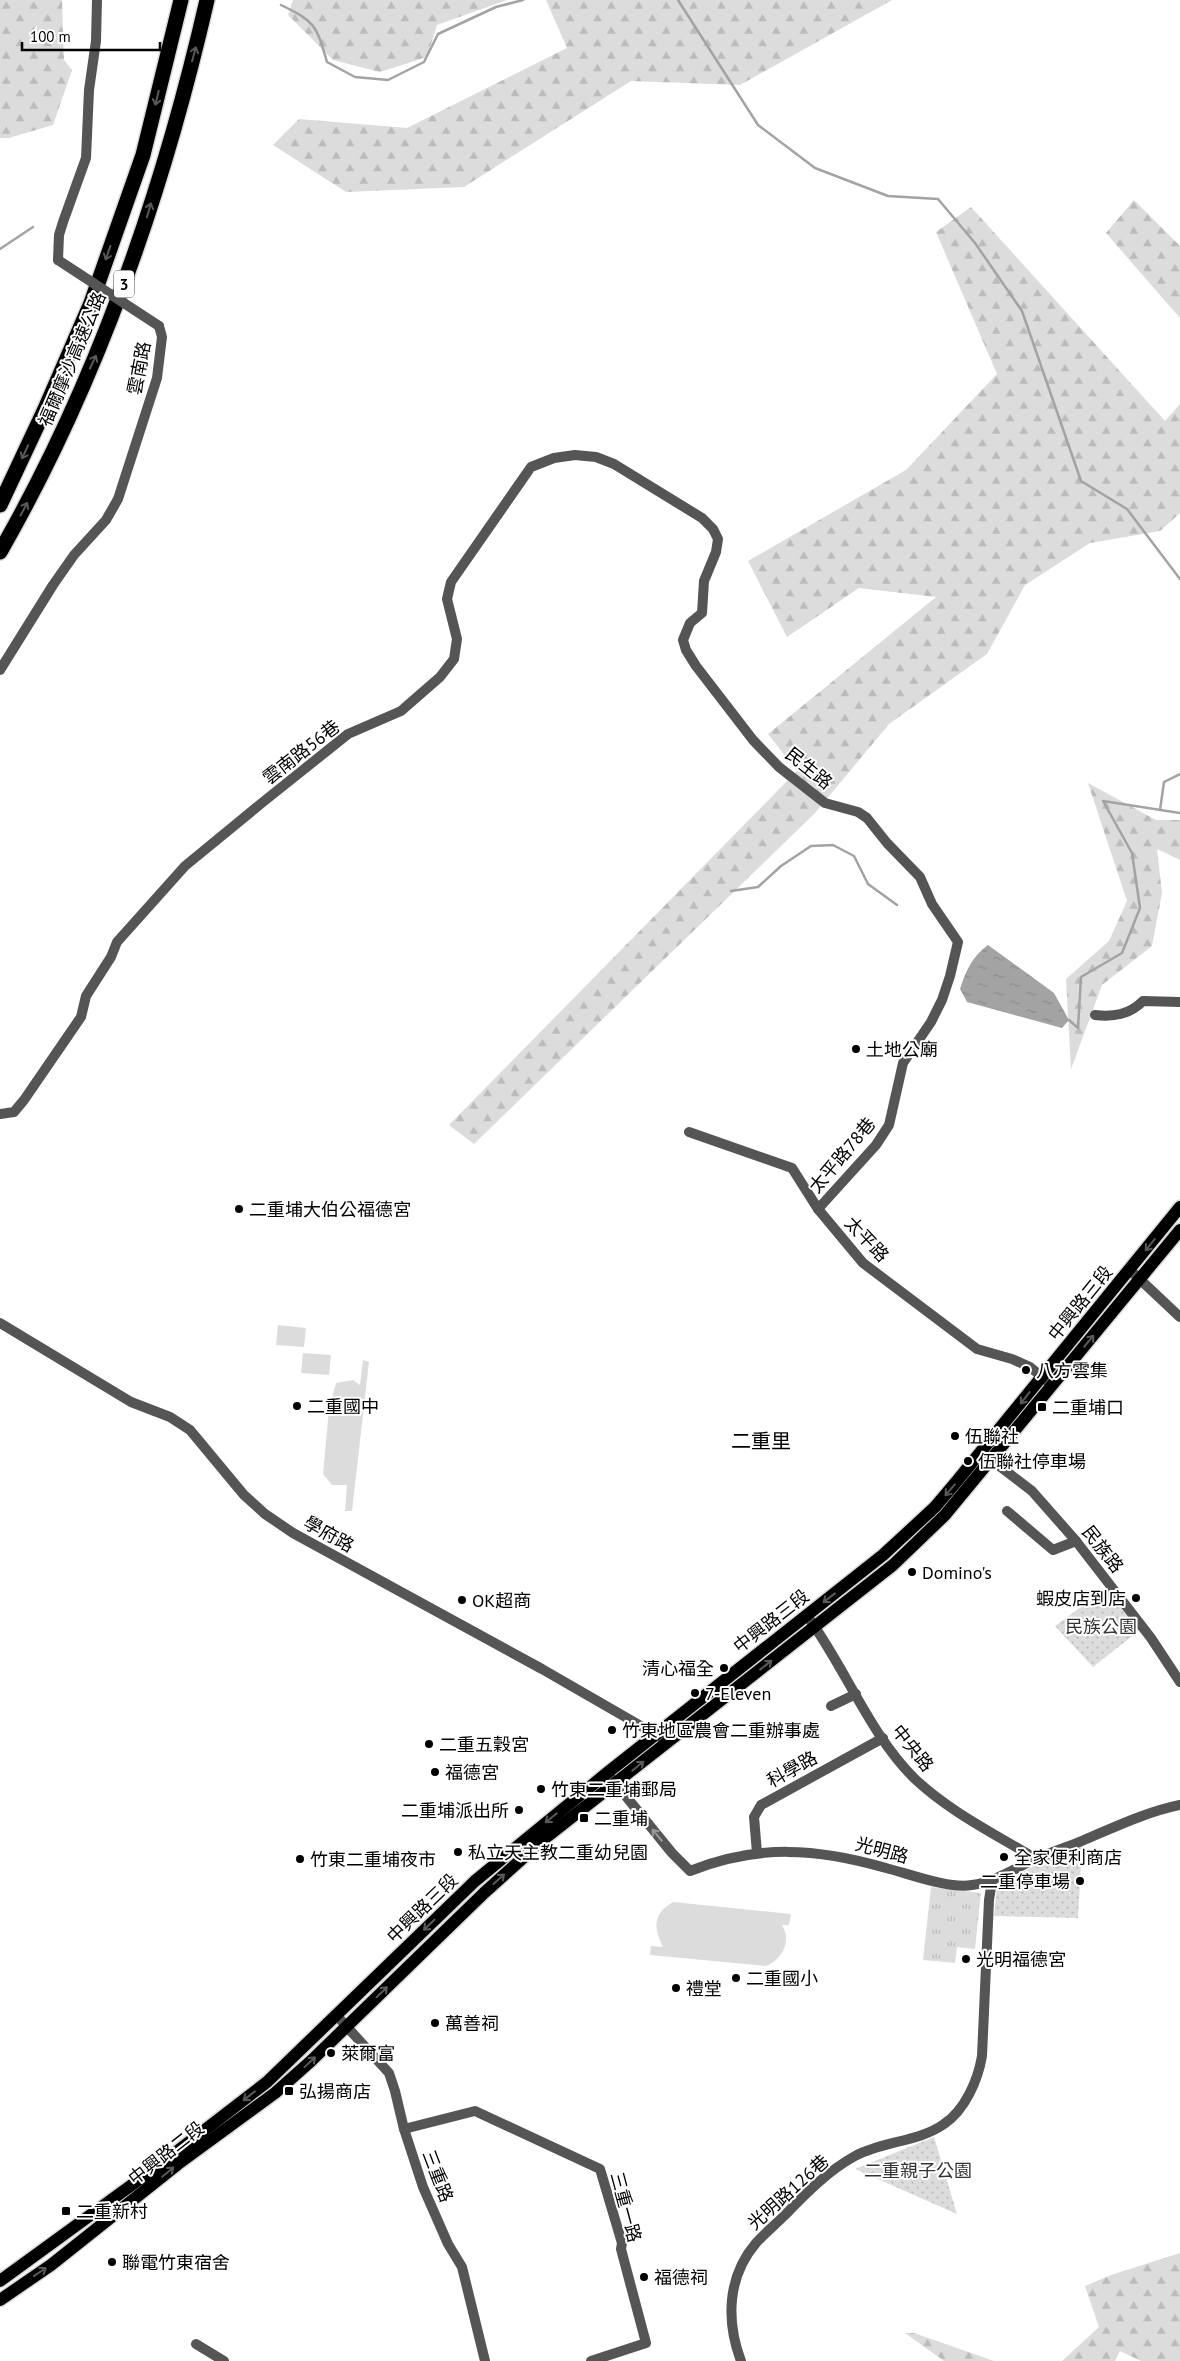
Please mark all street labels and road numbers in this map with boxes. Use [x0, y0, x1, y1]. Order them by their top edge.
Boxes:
road number: 3 [114, 270, 134, 298]
street label: 福爾摩沙高速公路 [33, 288, 111, 430]
street label: 雲南路 [123, 339, 155, 397]
street label: 雲南路56巷 [258, 715, 344, 789]
street label: 民生路 [781, 742, 837, 794]
street label: 太平路78巷 [804, 1113, 880, 1197]
street label: 太平路 [840, 1211, 894, 1267]
street label: 中興路三段 [1043, 1261, 1117, 1345]
street label: 學府路 [300, 1511, 358, 1557]
street label: 民族路 [1077, 1521, 1129, 1577]
street label: 中興路三段 [728, 1584, 814, 1658]
street label: 中央路 [887, 1720, 939, 1776]
street label: 科學路 [763, 1746, 821, 1792]
street label: 光明路 [853, 1832, 911, 1868]
street label: 中興路三段 [382, 1868, 462, 1948]
street label: 中興路二段 [123, 2116, 209, 2190]
street label: 三重路 [418, 2147, 458, 2205]
street label: 光明路126巷 [743, 2150, 833, 2234]
street label: 三重一路 [606, 2169, 646, 2245]

